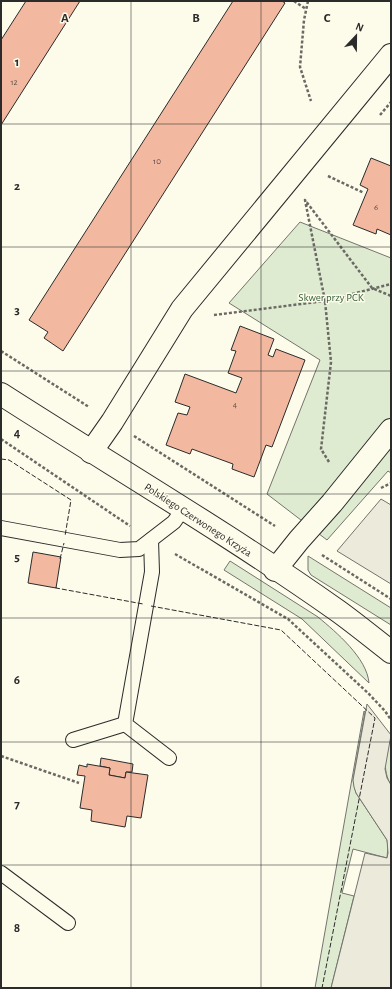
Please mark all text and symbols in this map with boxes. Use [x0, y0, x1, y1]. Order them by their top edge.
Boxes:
text: A [61, 12, 69, 25]
text: B [192, 12, 200, 25]
text: C [324, 12, 331, 25]
north arrow [336, 16, 376, 56]
text: N [354, 21, 365, 34]
text: 1 [15, 56, 19, 69]
house number: 12 [10, 78, 18, 87]
house number: 10 [153, 157, 161, 166]
text: 2 [14, 180, 20, 193]
house number: 6 [374, 203, 378, 212]
park label: Skwer przy PCK [298, 292, 365, 303]
text: 3 [14, 304, 20, 317]
house number: 4 [233, 400, 238, 409]
text: 4 [14, 427, 21, 440]
street label: Polskiego Czerwonego Krzyża [142, 481, 254, 559]
text: 5 [14, 551, 20, 564]
text: 6 [14, 674, 20, 687]
text: 7 [14, 798, 20, 811]
text: 8 [14, 922, 20, 935]

